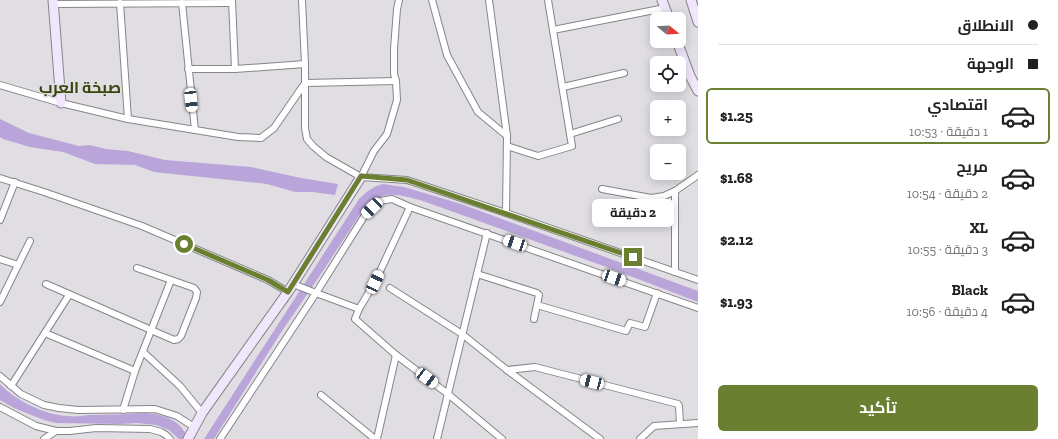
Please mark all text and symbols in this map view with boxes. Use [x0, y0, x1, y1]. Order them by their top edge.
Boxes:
north arrow [650, 12, 686, 48]
map controls [650, 12, 686, 180]
text: الانطلاق [958, 17, 1014, 35]
text: الوجهة [967, 55, 1014, 73]
button: locate [650, 56, 686, 92]
district label: صبخة العرب [39, 78, 121, 97]
car [184, 87, 198, 113]
text: اقتصادي [928, 96, 988, 114]
icon: car [1000, 98, 1036, 134]
button: + [650, 100, 686, 136]
text: $1.25 [720, 107, 753, 125]
text: 1 دقيقة · 10:53 [909, 124, 988, 139]
button: − [650, 144, 686, 180]
text: مريح [956, 158, 988, 176]
icon: car [1000, 160, 1036, 196]
text: $1.68 [720, 169, 753, 187]
text: 2 دقيقة · 10:54 [907, 186, 988, 201]
car [359, 195, 385, 221]
callout: 2 دقيقة [592, 199, 674, 227]
text: 2 دقيقة [610, 205, 656, 220]
text: XL [970, 219, 988, 237]
icon: car [1000, 222, 1036, 258]
text: $2.12 [720, 231, 753, 249]
car [502, 233, 528, 253]
route start [175, 235, 193, 253]
text: 3 دقيقة · 10:55 [907, 242, 988, 257]
route end [624, 248, 642, 266]
car [601, 268, 627, 288]
car [364, 269, 386, 295]
text: Black [951, 281, 988, 299]
icon: car [1000, 284, 1036, 320]
text: $1.93 [720, 293, 753, 311]
text: 4 دقيقة · 10:56 [907, 304, 988, 319]
car [414, 366, 440, 390]
car [579, 373, 605, 391]
button: تأكيد [718, 385, 1038, 431]

